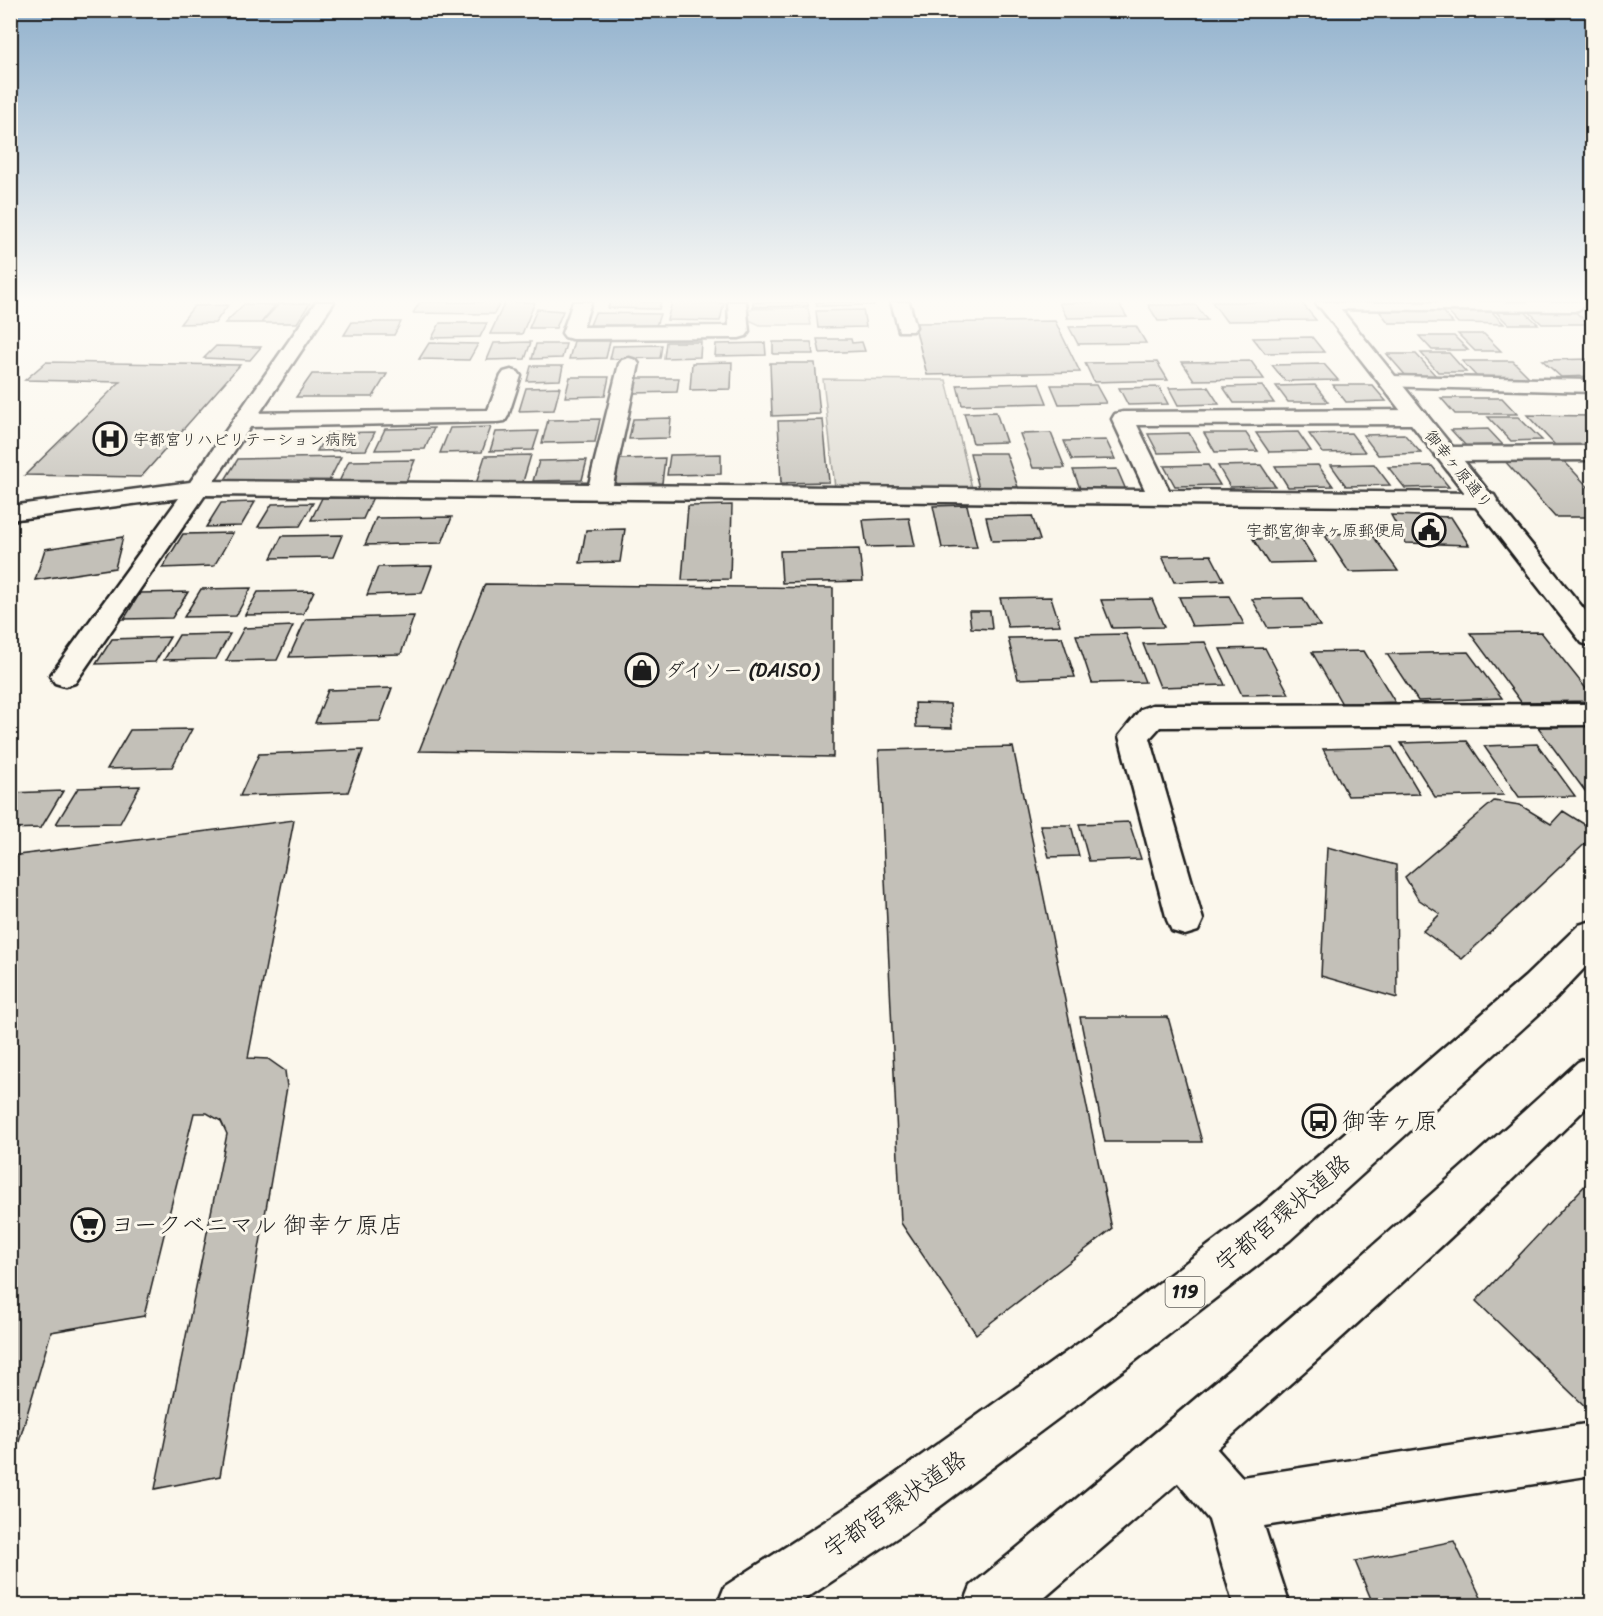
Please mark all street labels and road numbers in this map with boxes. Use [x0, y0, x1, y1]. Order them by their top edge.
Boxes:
street label: 御幸ヶ原通り [1417, 423, 1500, 516]
street label: 宇都宮環状道路 [1205, 1143, 1361, 1283]
road number: 119 [1166, 1277, 1204, 1307]
street label: 宇都宮環状道路 [814, 1439, 976, 1569]

